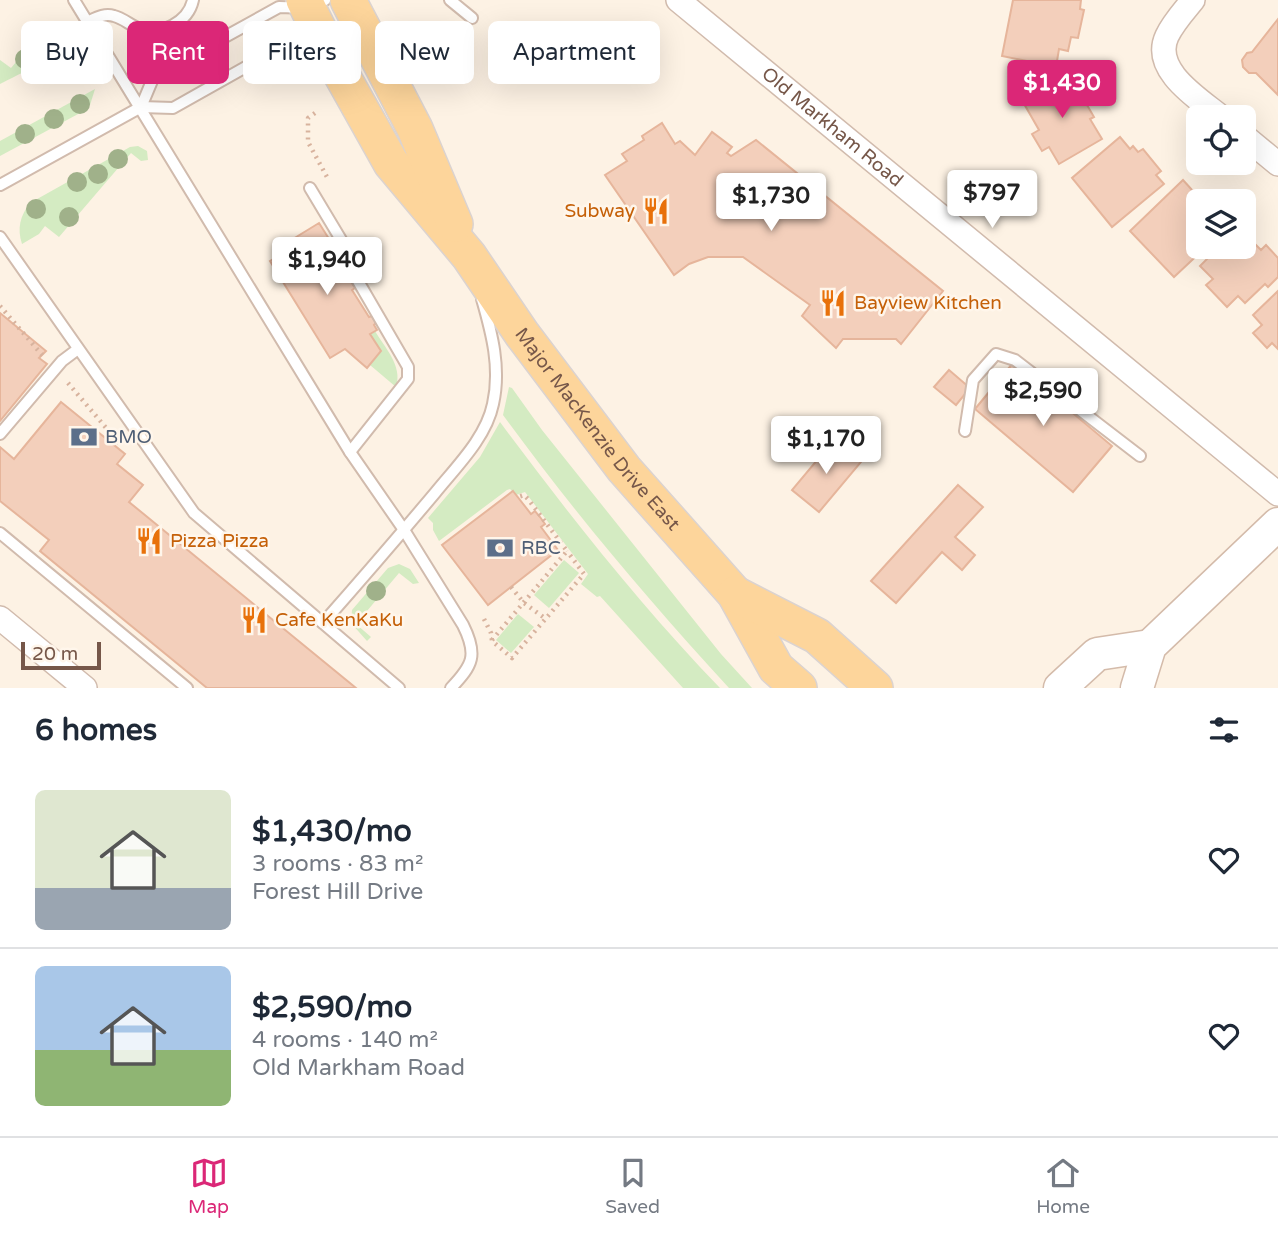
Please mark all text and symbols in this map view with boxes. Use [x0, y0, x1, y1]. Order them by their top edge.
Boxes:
chip: Buy [21, 21, 113, 84]
chip: Rent [127, 21, 229, 84]
chip: Filters [243, 21, 361, 84]
chip: New [375, 21, 474, 84]
chip: Apartment [488, 21, 660, 84]
pin: $1,430 [1005, 60, 1119, 120]
street label: Old Markham Road [757, 63, 907, 192]
text: $1,430 [1023, 69, 1101, 97]
map controls [1186, 105, 1256, 259]
button: locate [1186, 105, 1256, 175]
pin: $797 [951, 170, 1033, 230]
pin: $1,730 [714, 174, 828, 233]
text: $797 [963, 179, 1021, 207]
text: $1,730 [732, 182, 810, 210]
button: layers [1186, 189, 1256, 259]
restaurant icon: Subway [641, 196, 671, 226]
place label: Subway [564, 200, 635, 222]
pin: $1,940 [270, 238, 384, 297]
text: $1,940 [288, 246, 366, 274]
restaurant icon: Bayview Kitchen [818, 288, 848, 318]
place label: Bayview Kitchen [854, 292, 1002, 314]
street label: Major MacKenzie Drive East [510, 324, 684, 535]
pin: $2,590 [986, 368, 1100, 428]
text: $2,590 [1004, 377, 1082, 405]
pin: $1,170 [769, 416, 883, 476]
bank icon: BMO [69, 422, 99, 452]
text: $1,170 [787, 425, 865, 453]
place label: BMO [105, 426, 152, 448]
restaurant icon: Pizza Pizza [134, 526, 164, 556]
place label: Pizza Pizza [170, 530, 269, 552]
bank icon: RBC [485, 533, 515, 563]
place label: RBC [521, 537, 561, 559]
restaurant icon: Cafe KenKaKu [239, 605, 269, 635]
place label: Cafe KenKaKu [275, 609, 403, 631]
scale bar [21, 639, 102, 671]
text: 20 m [32, 643, 78, 665]
icon: filters [1205, 711, 1243, 749]
text: 6 homes [35, 712, 157, 749]
text: $1,430/mo [252, 813, 412, 850]
icon: home [91, 818, 175, 902]
icon: heart [1205, 841, 1243, 879]
text: 3 rooms · 83 m² [252, 850, 423, 878]
text: Forest Hill Drive [252, 878, 423, 906]
text: $2,590/mo [252, 989, 412, 1026]
icon: home [91, 994, 175, 1078]
icon: heart [1205, 1017, 1243, 1055]
text: 4 rooms · 140 m² [252, 1026, 438, 1054]
text: Old Markham Road [252, 1054, 465, 1082]
tab: Map [188, 1154, 229, 1218]
tab: Saved [605, 1154, 660, 1218]
tab: Home [1036, 1154, 1090, 1218]

